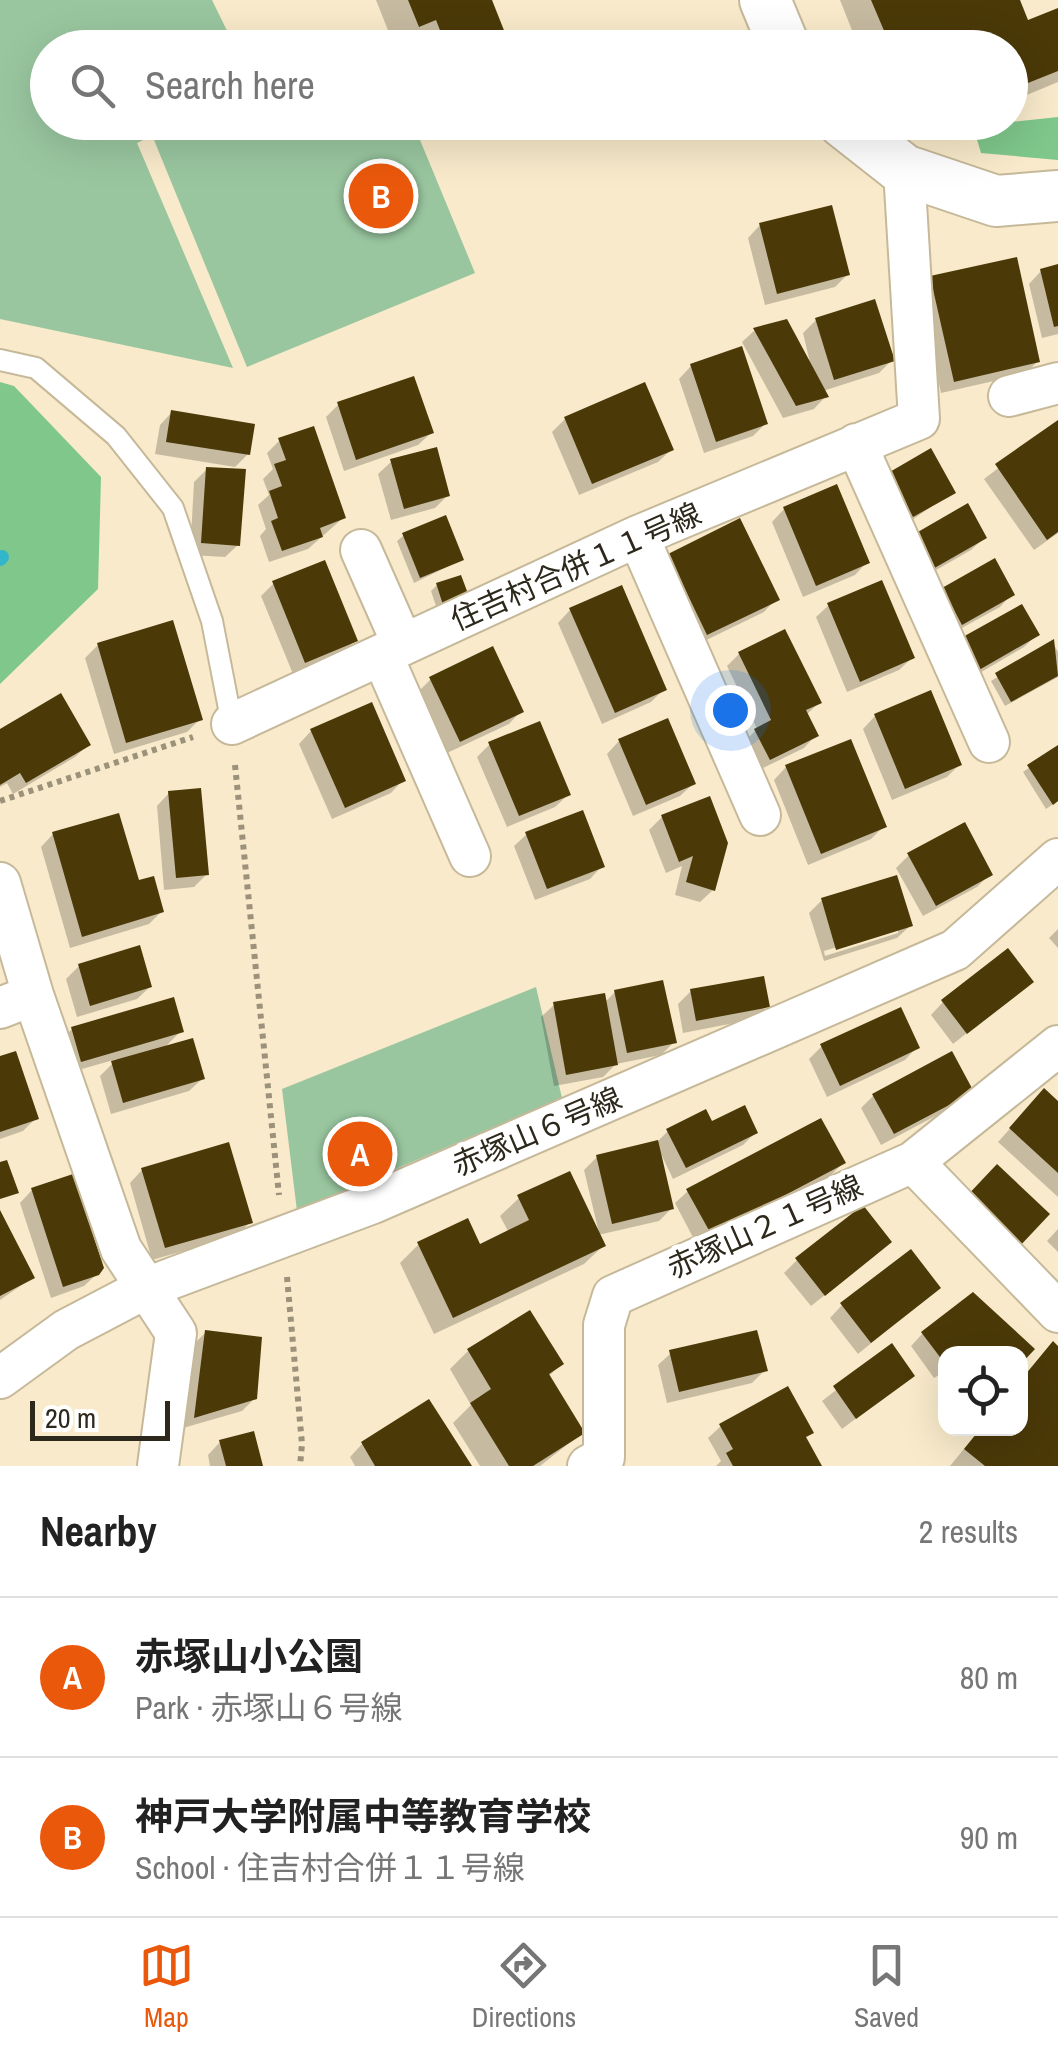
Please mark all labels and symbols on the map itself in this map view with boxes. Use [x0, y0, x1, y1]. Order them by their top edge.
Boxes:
pin: B [348, 158, 414, 234]
street label: 住吉村合併１１号線 [444, 493, 707, 639]
your location [705, 685, 756, 736]
street label: 赤塚山６号線 [446, 1078, 627, 1185]
pin: A [328, 1116, 392, 1192]
street label: 赤塚山２１号線 [661, 1165, 869, 1287]
scale bar [30, 1396, 170, 1440]

